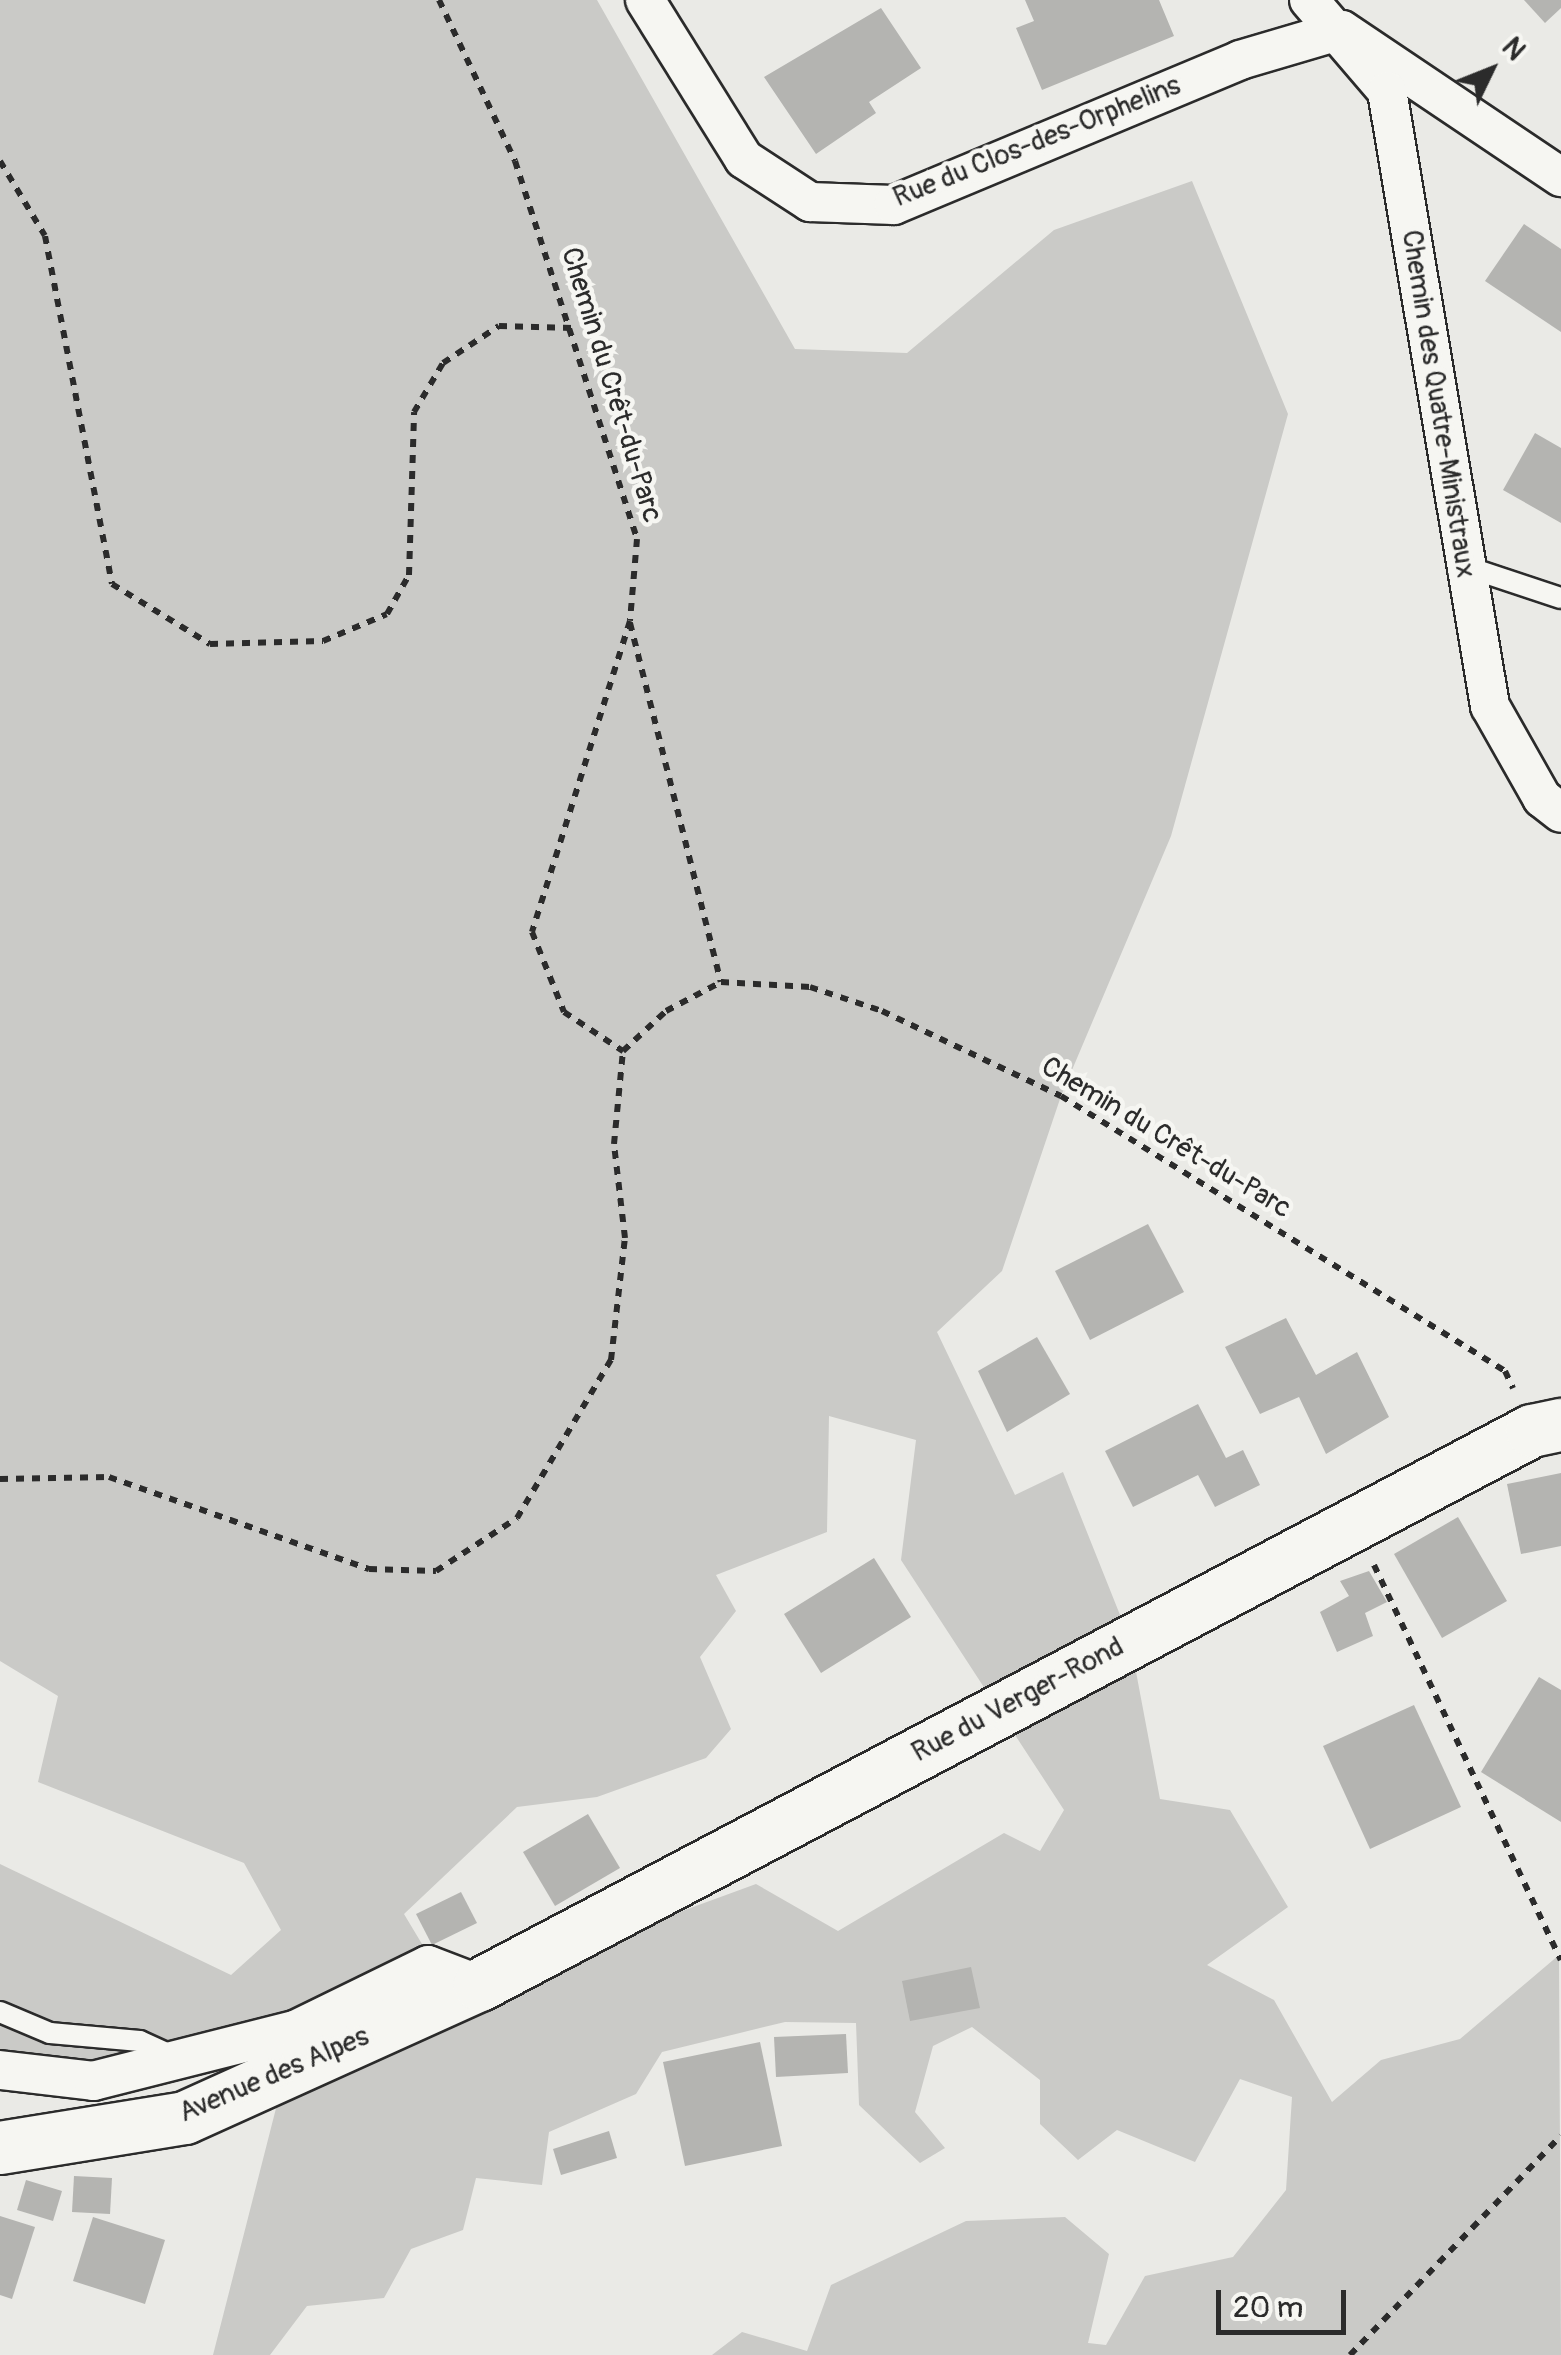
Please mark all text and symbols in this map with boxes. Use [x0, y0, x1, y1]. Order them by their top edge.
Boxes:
north arrow [1441, 20, 1541, 120]
text: N [1494, 30, 1533, 68]
street label: Rue du Clos-des-Orphelins [888, 69, 1186, 215]
street label: Chemin des Quatre-Ministraux [1394, 228, 1482, 580]
street label: Chemin du Crêt-du-Parc [553, 244, 669, 526]
street label: Chemin du Crêt-du-Parc [1035, 1050, 1297, 1226]
street label: Rue du Verger-Rond [906, 1630, 1130, 1770]
street label: Avenue des Alpes [174, 2020, 374, 2130]
scale bar [1221, 2270, 1351, 2332]
text: 20 m [1233, 2289, 1303, 2326]

